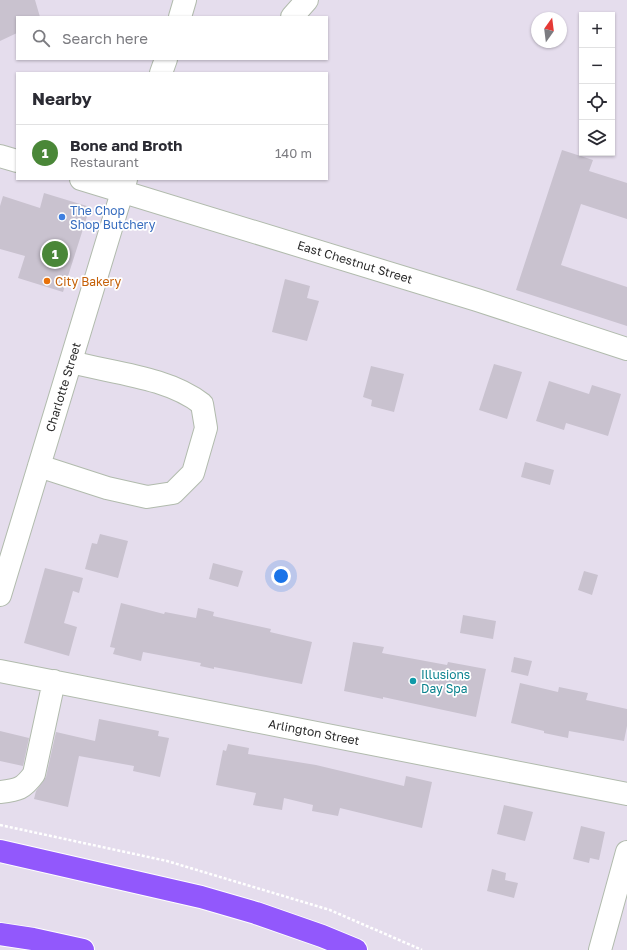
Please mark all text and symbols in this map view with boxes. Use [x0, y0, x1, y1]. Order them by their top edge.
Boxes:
north arrow [531, 12, 567, 48]
map controls [579, 12, 615, 156]
button: + [579, 12, 615, 48]
search box [16, 16, 328, 60]
icon: search [30, 27, 52, 49]
text: Search here [62, 29, 148, 47]
button: − [579, 48, 615, 84]
button: locate [579, 84, 615, 120]
text: Nearby [32, 88, 92, 109]
button: layers [579, 120, 615, 156]
text: Bone and Broth [70, 136, 182, 154]
text: 1 [42, 145, 48, 161]
text: 140 m [275, 145, 312, 161]
text: Restaurant [70, 154, 139, 170]
place label: The Chop Shop Butchery [70, 203, 156, 232]
marker: The Chop Shop Butchery [57, 212, 67, 222]
street label: East Chestnut Street [296, 237, 415, 287]
pin: 1 [42, 239, 68, 269]
place label: City Bakery [55, 274, 121, 289]
marker: City Bakery [42, 276, 52, 286]
street label: Charlotte Street [42, 340, 84, 434]
your location [271, 566, 291, 586]
place label: Illusions Day Spa [421, 667, 470, 696]
marker: Illusions Day Spa [408, 676, 418, 686]
street label: Arlington Street [267, 716, 361, 748]

